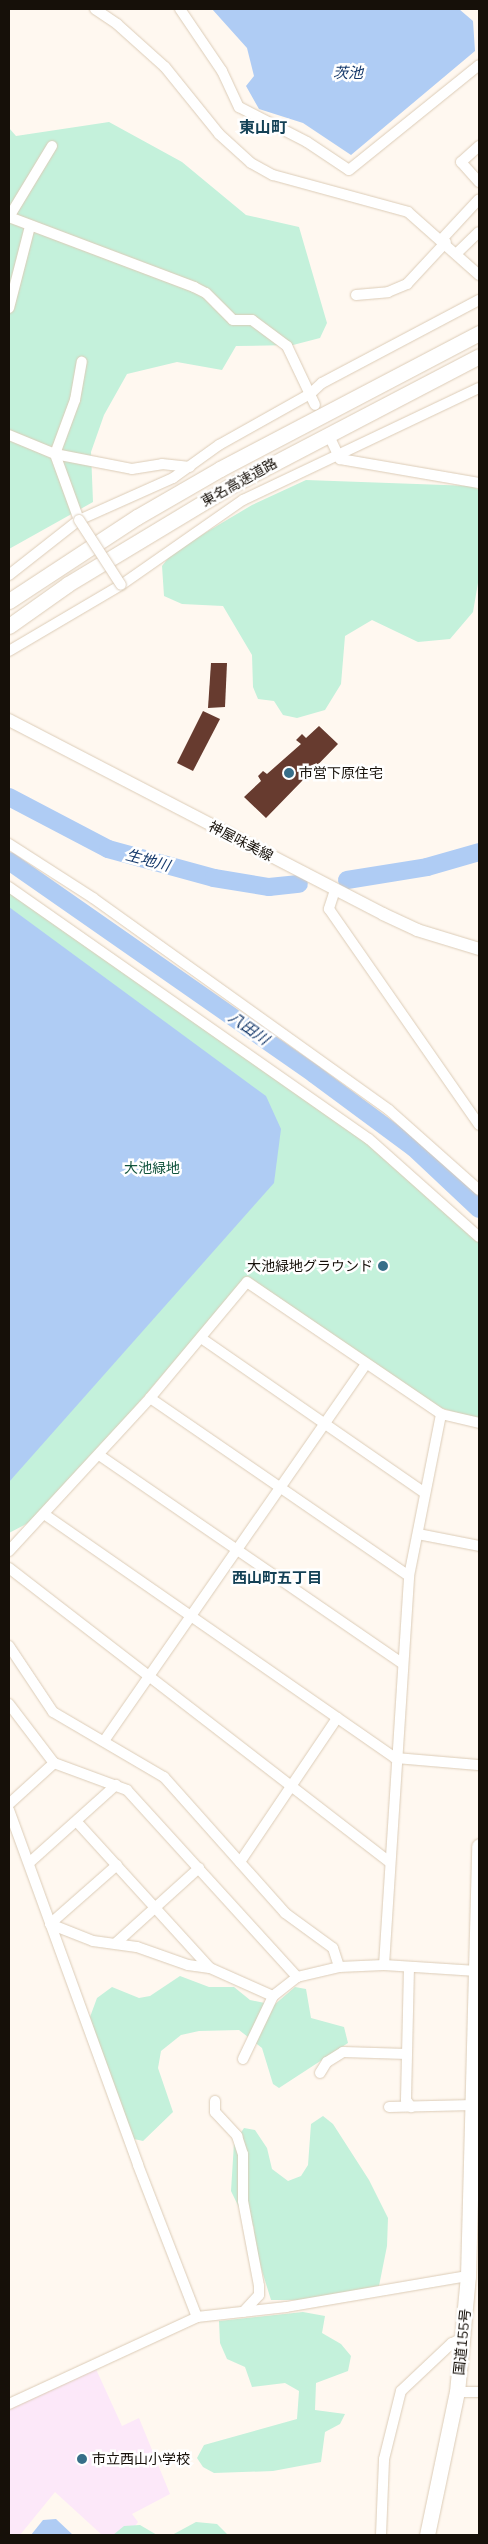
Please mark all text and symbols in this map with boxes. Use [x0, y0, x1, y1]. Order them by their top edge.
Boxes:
water label: 茨池 [333, 64, 363, 82]
district label: 東山町 [239, 117, 287, 137]
street label: 東名高速道路 [198, 454, 280, 510]
place label: 市営下原住宅 [299, 765, 383, 781]
marker: 市営下原住宅 [283, 767, 295, 779]
street label: 神屋味美線 [206, 818, 276, 864]
water label: 生地川 [124, 845, 172, 875]
water label: 八田川 [225, 1008, 273, 1048]
park label: 大池緑地 [124, 1160, 180, 1176]
place label: 大池緑地グラウンド [247, 1258, 373, 1274]
marker: 大池緑地グラウンド [377, 1260, 389, 1272]
district label: 西山町五丁目 [232, 1569, 322, 1587]
street label: 国道155号 [450, 2308, 474, 2376]
place label: 市立西山小学校 [92, 2451, 190, 2467]
marker: 市立西山小学校 [76, 2453, 88, 2465]

